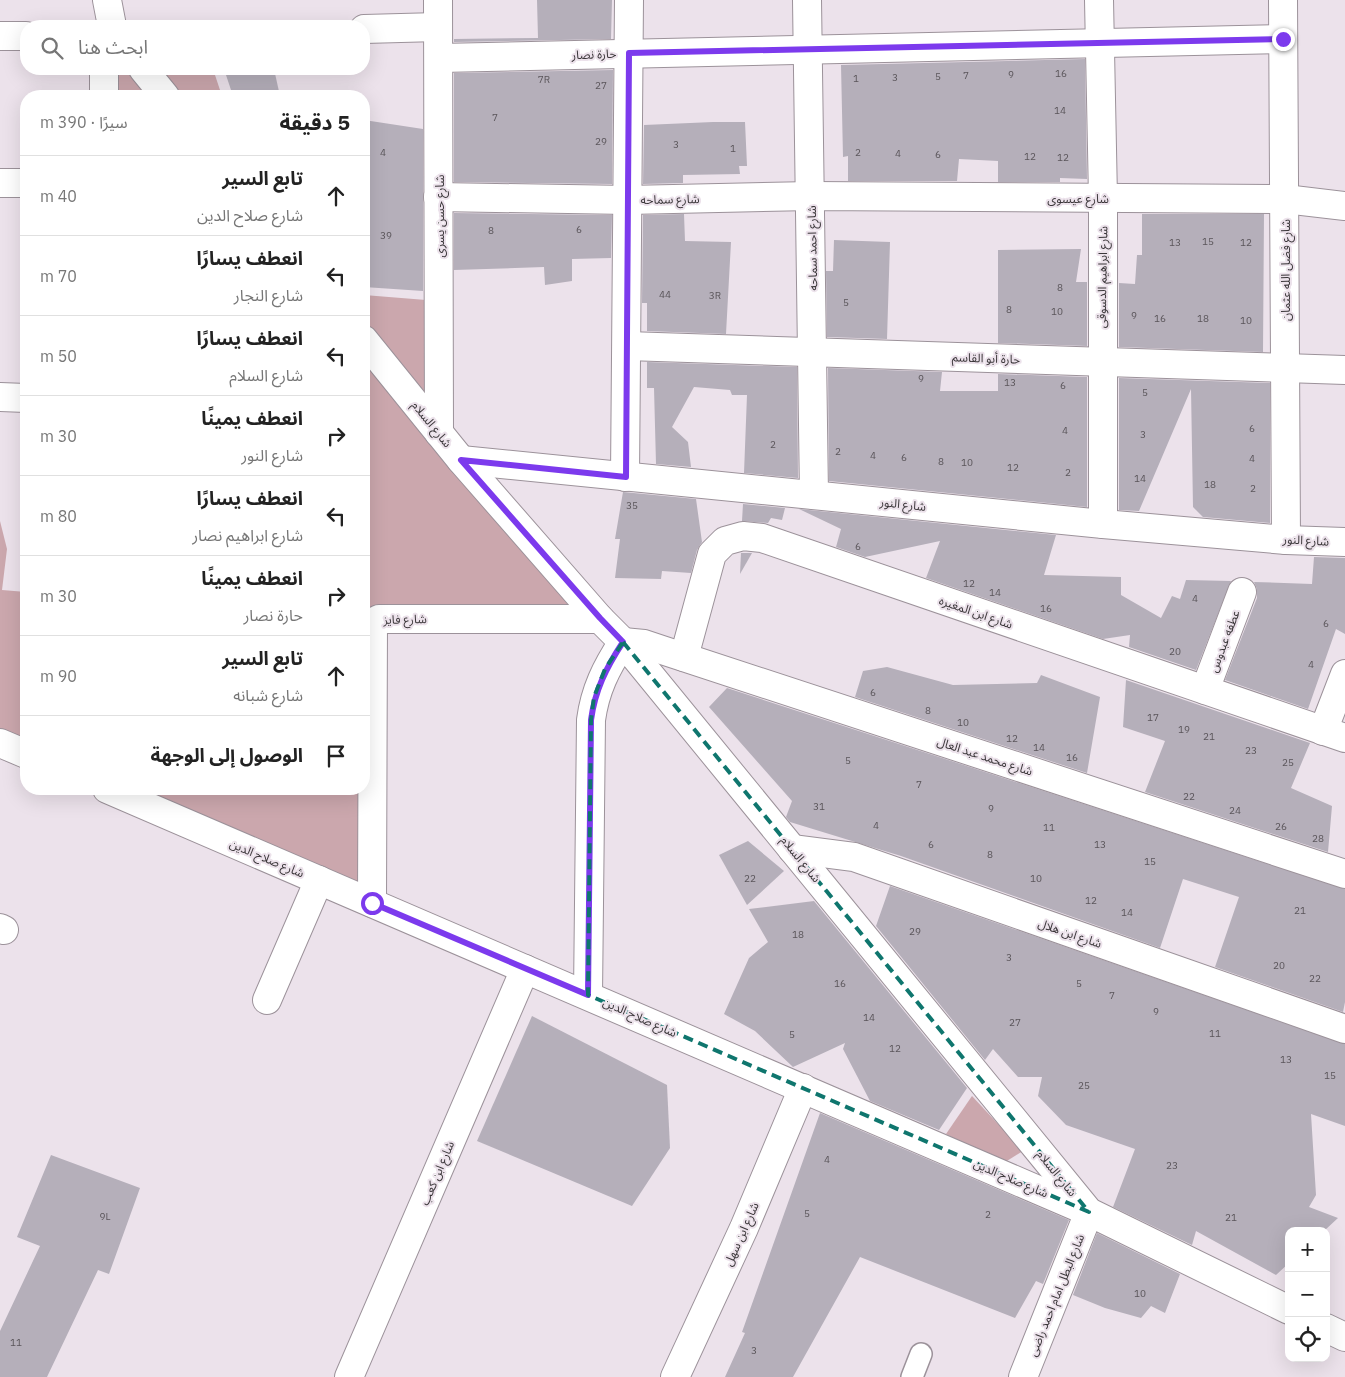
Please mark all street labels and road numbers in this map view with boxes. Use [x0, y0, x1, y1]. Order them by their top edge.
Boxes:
street label: حارة نصار [570, 46, 617, 62]
street label: شارع حسن يسرى [432, 175, 449, 257]
street label: شارع سماحه [640, 191, 700, 209]
street label: شارع عيسوى [1047, 191, 1109, 208]
street label: شارع احمد سماحه [804, 205, 822, 291]
street label: شارع فضل الله عثمان [1278, 219, 1295, 321]
street label: شارع ابراهيم الدسوقى [1094, 226, 1112, 328]
street label: حارة أبو القاسم [952, 349, 1020, 369]
street label: شارع السلام [407, 398, 455, 452]
street label: شارع النور [878, 494, 927, 516]
street label: شارع النور [1281, 531, 1330, 551]
street label: شارع ابن المغيره [937, 592, 1015, 633]
street label: عطفه عبدوس [1205, 608, 1243, 674]
street label: شارع فايز [382, 611, 427, 629]
street label: شارع محمد عبد العال [935, 733, 1035, 780]
street label: شارع السلام [776, 833, 824, 887]
street label: شارع صلاح الدين [227, 836, 306, 882]
street label: شارع ابن هلال [1036, 915, 1104, 953]
street label: شارع صلاح الدين [600, 994, 679, 1042]
street label: شارع ابن كعب [417, 1139, 459, 1208]
street label: شارع السلام [1032, 1147, 1080, 1201]
street label: شارع صلاح الدين [971, 1156, 1050, 1202]
street label: شارع ابن سهل [720, 1200, 764, 1269]
street label: شارع البطل امام احمد راضى [1025, 1232, 1089, 1359]

